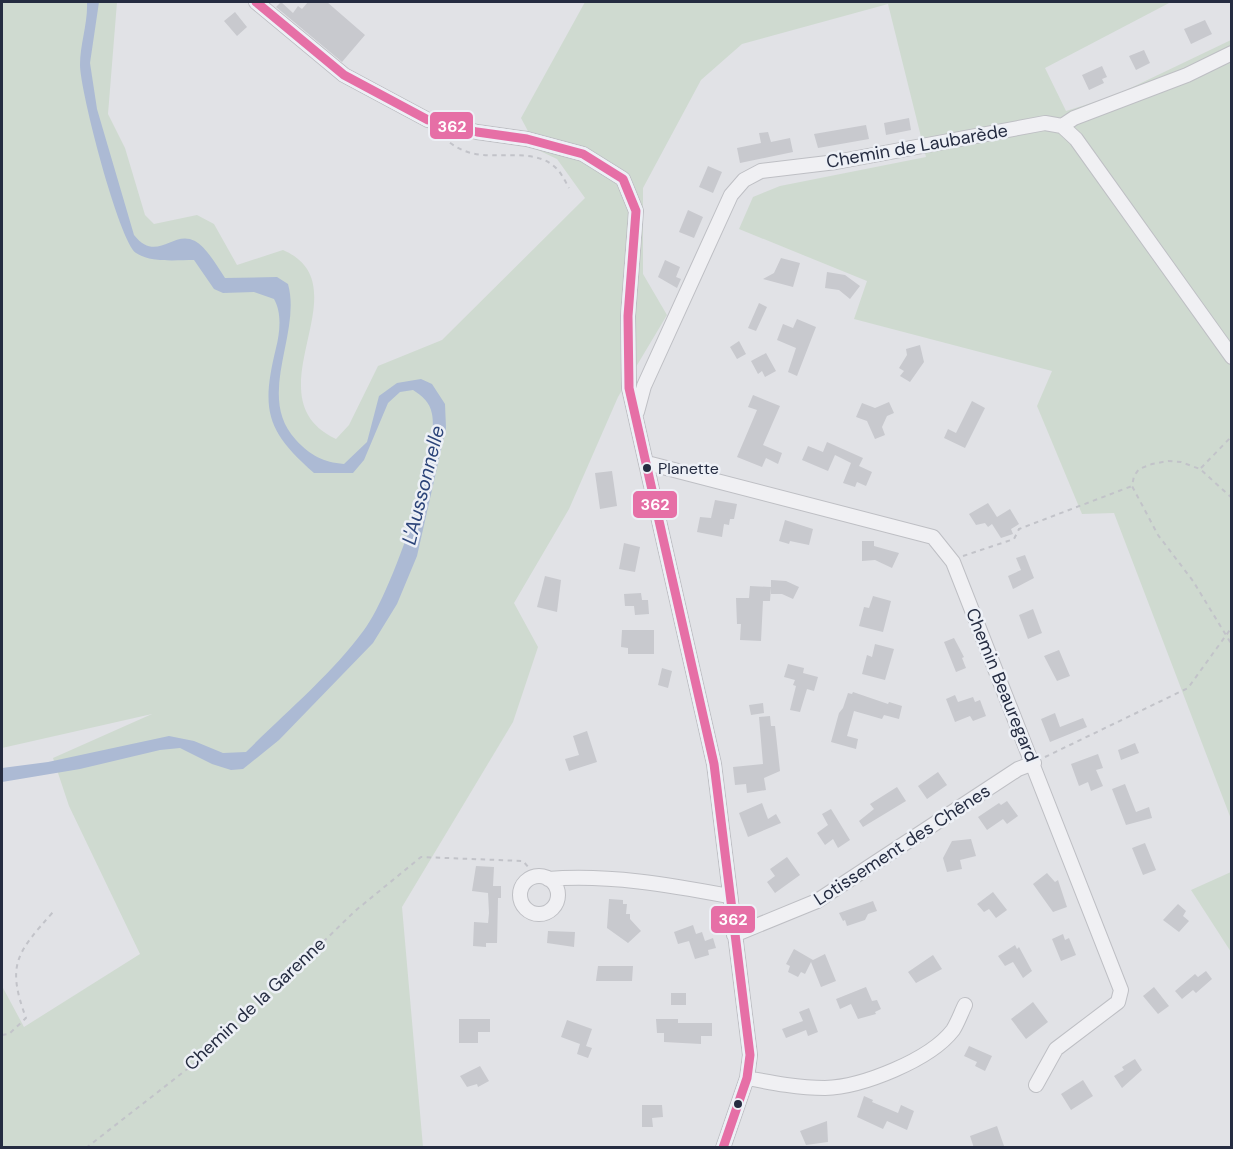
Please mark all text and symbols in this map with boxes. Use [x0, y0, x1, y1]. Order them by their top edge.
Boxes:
line badge: 362 [429, 111, 474, 140]
text: 362 [438, 116, 466, 137]
street label: Chemin de Laubarède [824, 118, 1010, 174]
water label: L'Aussonnelle [396, 423, 450, 547]
place label: Planette [658, 458, 719, 479]
marker: Planette [641, 462, 653, 474]
line badge: 362 [632, 490, 678, 519]
text: 362 [641, 494, 669, 515]
street label: Chemin Beauregard [960, 604, 1044, 766]
street label: Lotissement des Chênes [809, 779, 995, 911]
line badge: 362 [710, 905, 756, 934]
text: 362 [719, 909, 747, 930]
street label: Chemin de la Garenne [179, 932, 331, 1076]
unlabelled marker [732, 1098, 744, 1110]

